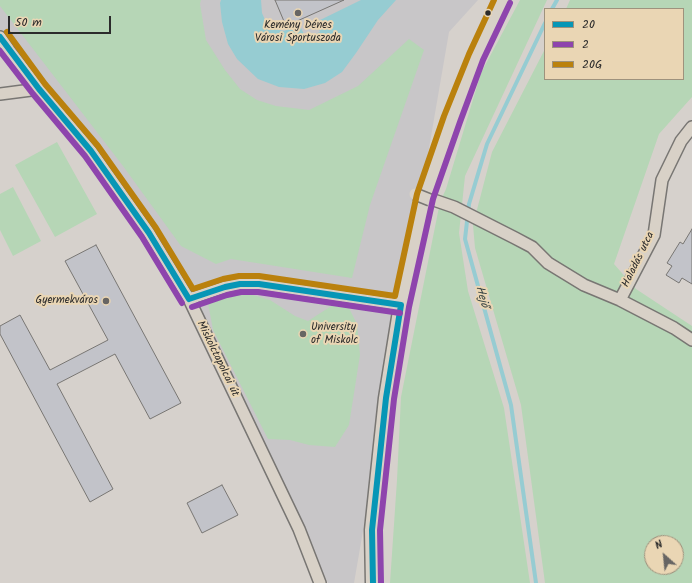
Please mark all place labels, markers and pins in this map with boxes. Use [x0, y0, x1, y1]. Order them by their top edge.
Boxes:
marker: Kemény Dénes Városi Sportuszoda [293, 8, 303, 18]
unlabelled marker [483, 8, 493, 18]
place label: Kemény Dénes Városi Sportuszoda [255, 19, 341, 45]
place label: Gyermekváros [36, 294, 98, 308]
marker: Gyermekváros [101, 296, 111, 306]
place label: University of Miskolc [311, 321, 358, 347]
marker: University of Miskolc [298, 329, 308, 339]

